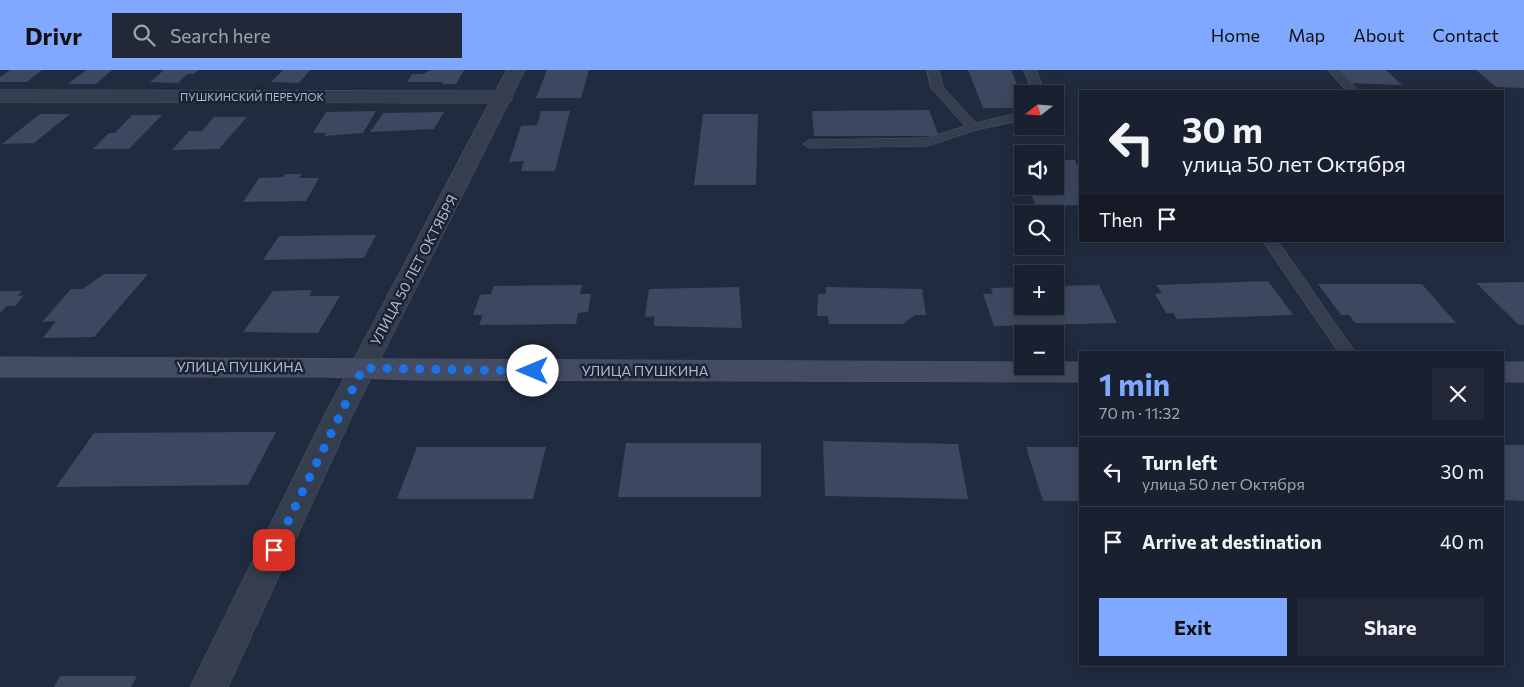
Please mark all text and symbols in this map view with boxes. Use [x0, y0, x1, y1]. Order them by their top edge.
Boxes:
search box [112, 13, 462, 58]
text: Drivr [25, 21, 82, 50]
icon: search [130, 21, 158, 49]
text: Search here [170, 24, 271, 47]
text: Home [1211, 24, 1260, 46]
text: Map [1288, 24, 1325, 46]
text: About [1353, 24, 1405, 46]
text: Contact [1433, 24, 1499, 46]
north arrow [1014, 85, 1064, 135]
map controls [1014, 85, 1064, 375]
street label: ПУШКИНСКИЙ ПЕРЕУЛОК [180, 89, 325, 103]
text: 30 m [1182, 107, 1263, 150]
icon: left [1099, 110, 1164, 175]
button: sound [1014, 145, 1064, 195]
text: улица 50 лет Октября [1182, 150, 1406, 177]
street label: УЛИЦА 50 ЛЕТ ОКТЯБРЯ [366, 191, 461, 348]
button: search [1014, 205, 1064, 255]
icon: arrive [1153, 205, 1181, 233]
text: Then [1099, 208, 1143, 231]
button: + [1014, 265, 1064, 315]
button: − [1014, 325, 1064, 375]
position arrow [506, 344, 558, 396]
street label: УЛИЦА ПУШКИНА [177, 358, 304, 375]
street label: УЛИЦА ПУШКИНА [582, 362, 709, 379]
text: 1 min [1099, 365, 1170, 402]
button: close [1432, 368, 1484, 420]
text: 70 m · 11:32 [1099, 403, 1180, 422]
text: Turn left [1142, 451, 1217, 474]
icon: left [1099, 458, 1127, 486]
text: 30 m [1441, 460, 1484, 483]
text: улица 50 лет Октября [1142, 474, 1305, 493]
icon: arrive [1099, 528, 1127, 556]
pin [253, 529, 295, 571]
text: Arrive at destination [1142, 530, 1322, 553]
text: 40 m [1440, 530, 1484, 553]
icon: arrive [260, 536, 288, 564]
button: Exit [1099, 598, 1287, 656]
button: Share [1297, 598, 1484, 656]

